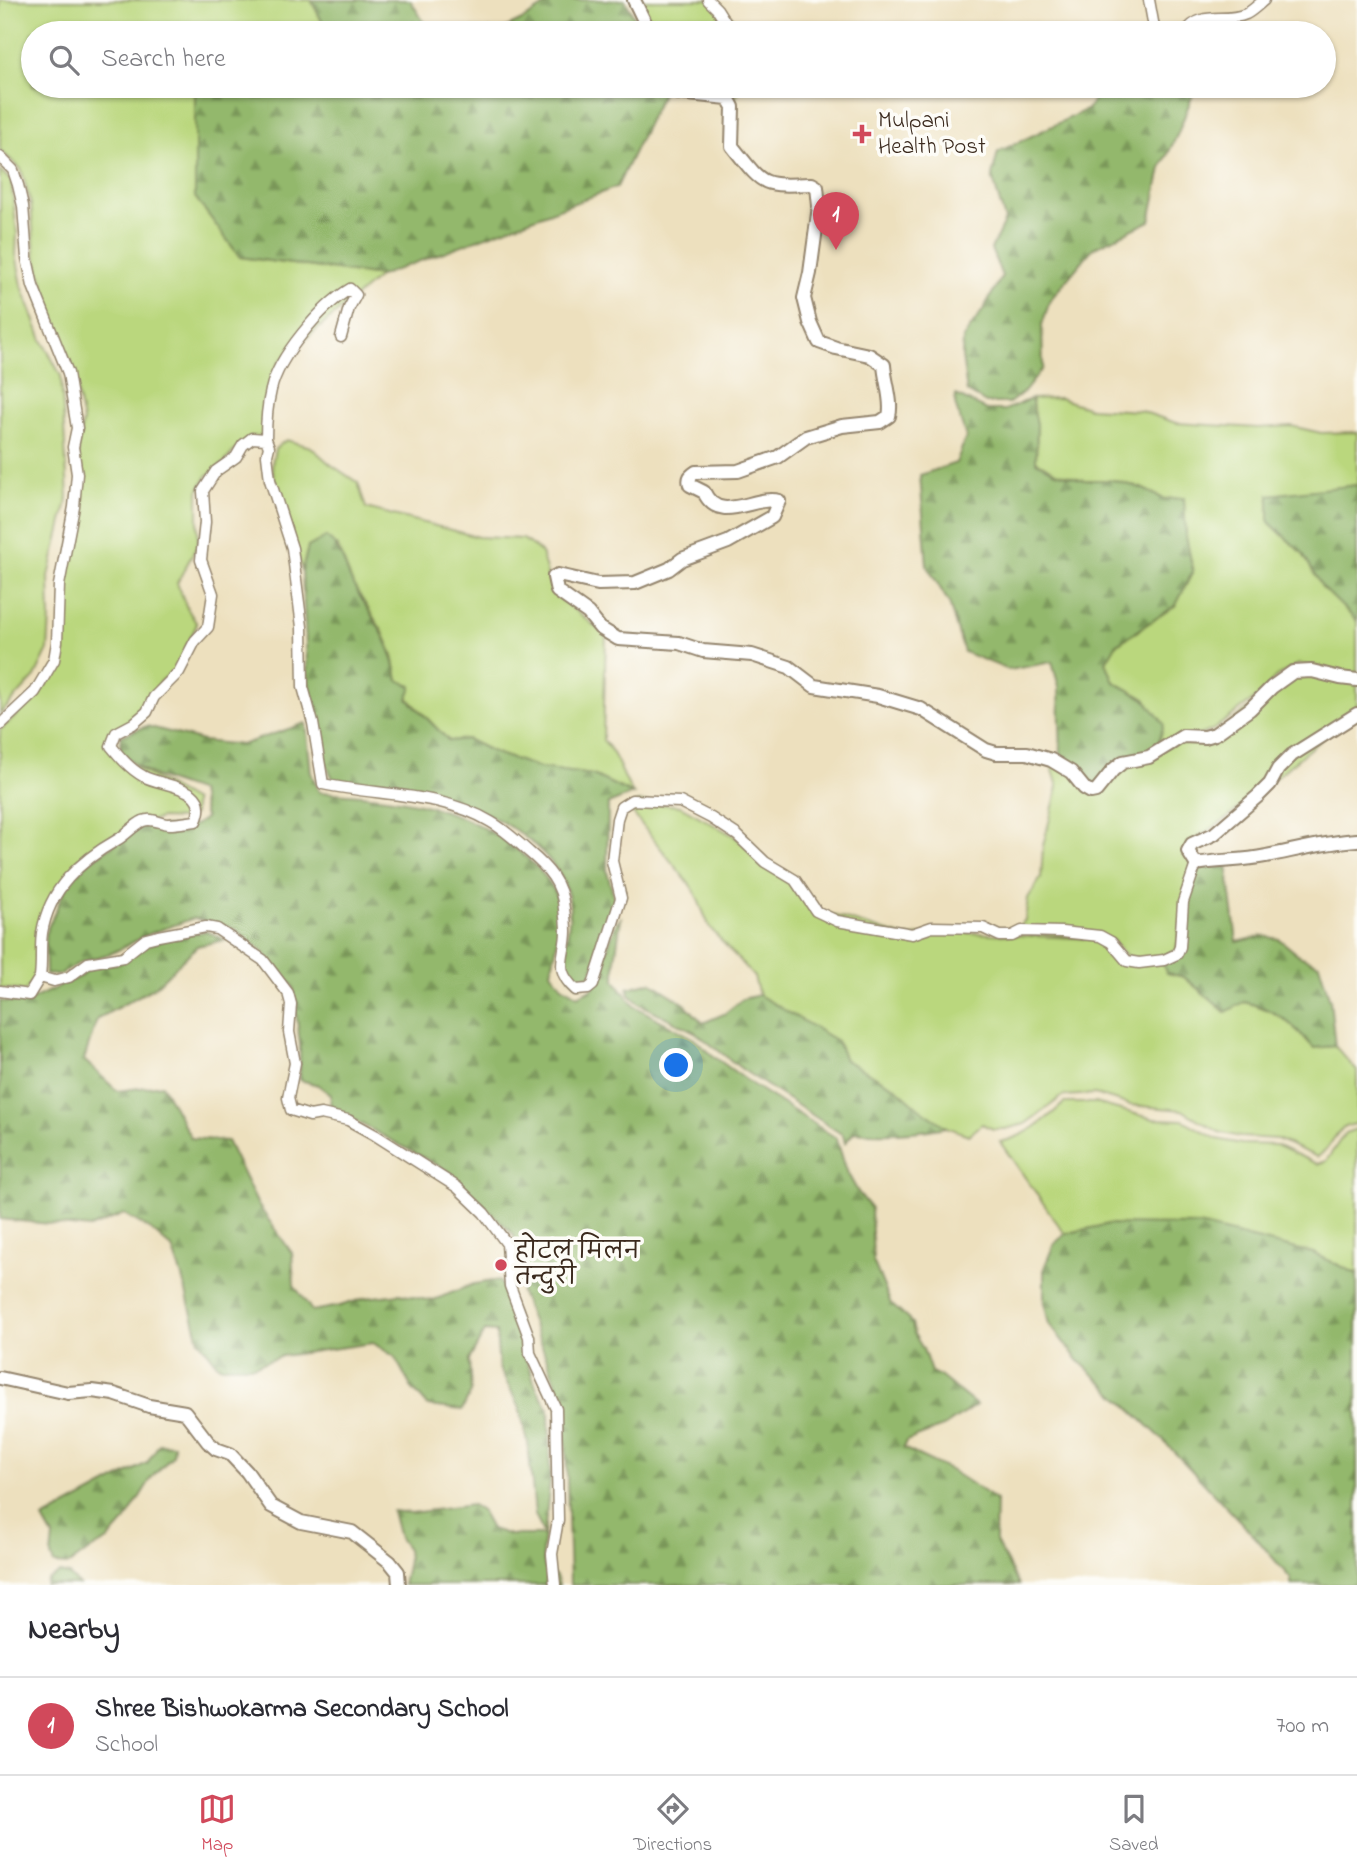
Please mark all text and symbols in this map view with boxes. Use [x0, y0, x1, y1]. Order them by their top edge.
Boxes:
search box [21, 21, 1336, 98]
icon: search [45, 41, 83, 79]
text: Search here [101, 41, 226, 79]
place label: Mulpani Health Post [878, 105, 986, 164]
marker: Mulpani Health Post [852, 124, 872, 144]
pin: 1 [813, 192, 859, 250]
your location [659, 1048, 693, 1082]
place label: होटल मिलन तन्दुरी [513, 1232, 642, 1295]
marker: होटल मिलन तन्दुरी [493, 1257, 509, 1273]
text: Nearby [28, 1609, 120, 1653]
text: Shree Bishwokarma Secondary School [95, 1691, 509, 1729]
text: 1 [47, 1710, 55, 1743]
text: 700 m [1276, 1710, 1329, 1743]
text: School [95, 1729, 158, 1762]
tab: Map [198, 1790, 236, 1859]
tab: Directions [633, 1790, 712, 1859]
tab: Saved [1109, 1790, 1159, 1859]

